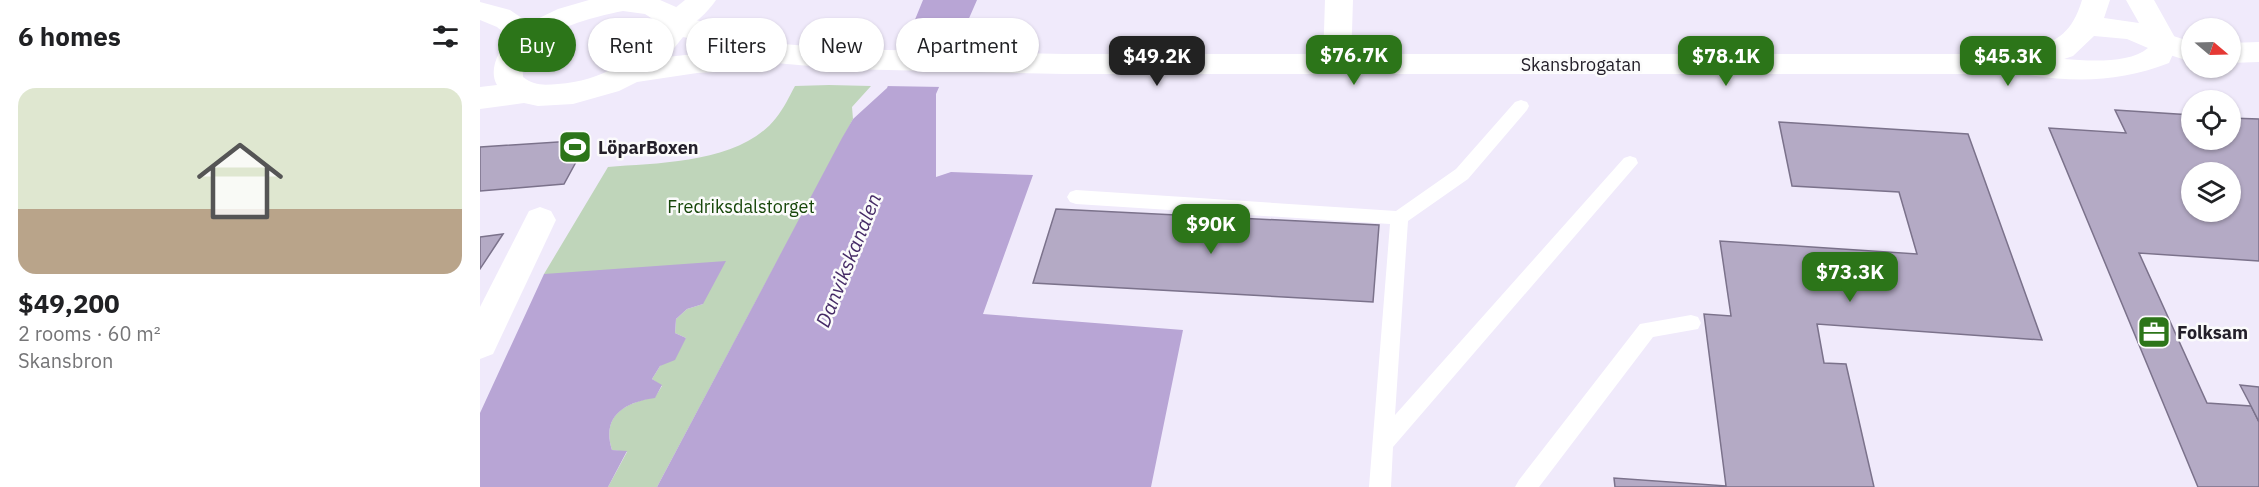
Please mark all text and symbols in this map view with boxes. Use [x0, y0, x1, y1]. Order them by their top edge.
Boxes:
chip: Buy [498, 18, 576, 72]
chip: Rent [588, 18, 674, 72]
chip: Filters [686, 18, 787, 72]
chip: New [799, 18, 884, 72]
chip: Apartment [896, 18, 1039, 72]
north arrow [2181, 18, 2241, 78]
map controls [2181, 18, 2241, 222]
text: 6 homes [18, 19, 121, 53]
icon: filters [429, 20, 462, 53]
pin: $76.7K [1305, 35, 1403, 86]
pin: $49.2K [1108, 36, 1206, 87]
pin: $78.1K [1677, 36, 1775, 87]
pin: $45.3K [1959, 36, 2057, 87]
text: $76.7K [1320, 41, 1388, 68]
text: $49.2K [1123, 42, 1191, 69]
text: $78.1K [1692, 42, 1760, 69]
text: $45.3K [1974, 42, 2042, 69]
street label: Skansbrogatan [1521, 53, 1641, 76]
button: locate [2181, 90, 2241, 150]
icon: home [186, 127, 294, 235]
sports icon: LöparBoxen [557, 129, 593, 165]
place label: LöparBoxen [598, 136, 698, 159]
button: layers [2181, 162, 2241, 222]
water label: Danvikskanalen [809, 189, 887, 331]
park label: Fredriksdalstorget [667, 195, 815, 218]
pin: $90K [1175, 204, 1247, 255]
text: $90K [1186, 210, 1236, 237]
pin: $73.3K [1801, 252, 1899, 303]
text: $73.3K [1816, 258, 1884, 285]
text: $49,200 [18, 286, 120, 320]
office icon: Folksam [2136, 314, 2172, 350]
text: 2 rooms · 60 m² [18, 320, 161, 347]
place label: Folksam [2177, 321, 2248, 344]
text: Skansbron [18, 347, 113, 374]

